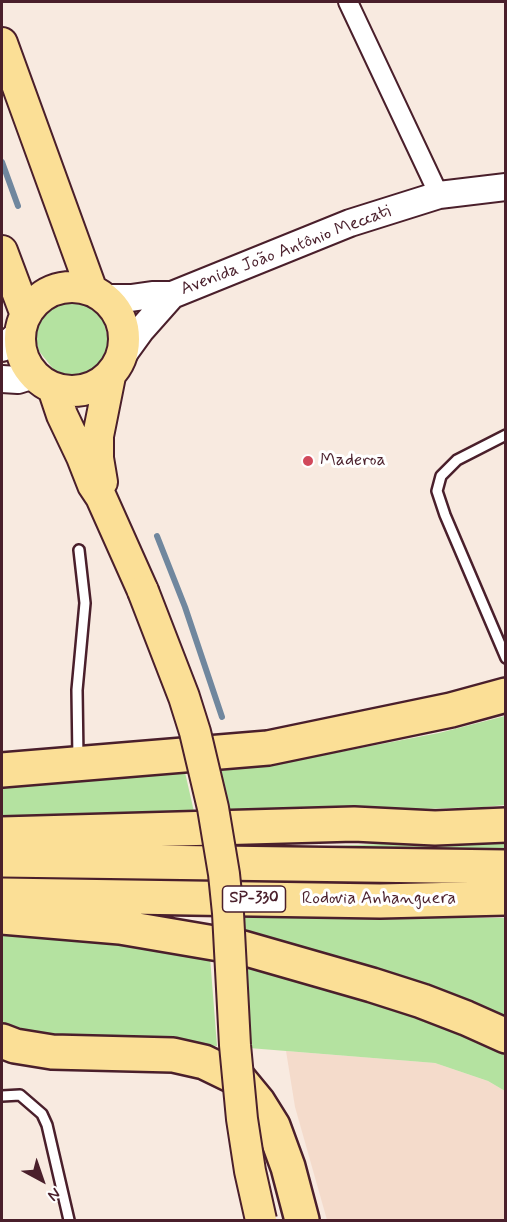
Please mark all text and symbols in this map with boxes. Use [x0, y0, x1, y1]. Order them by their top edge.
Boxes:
street label: Avenida João Antônio Meccati [178, 201, 394, 301]
place label: Maderoa [320, 450, 386, 472]
marker: Maderoa [301, 454, 315, 468]
road number: SP-330 [222, 886, 286, 912]
street label: Rodovia Anhanguera [302, 888, 456, 910]
north arrow [12, 1150, 72, 1210]
text: N [43, 1183, 65, 1206]

